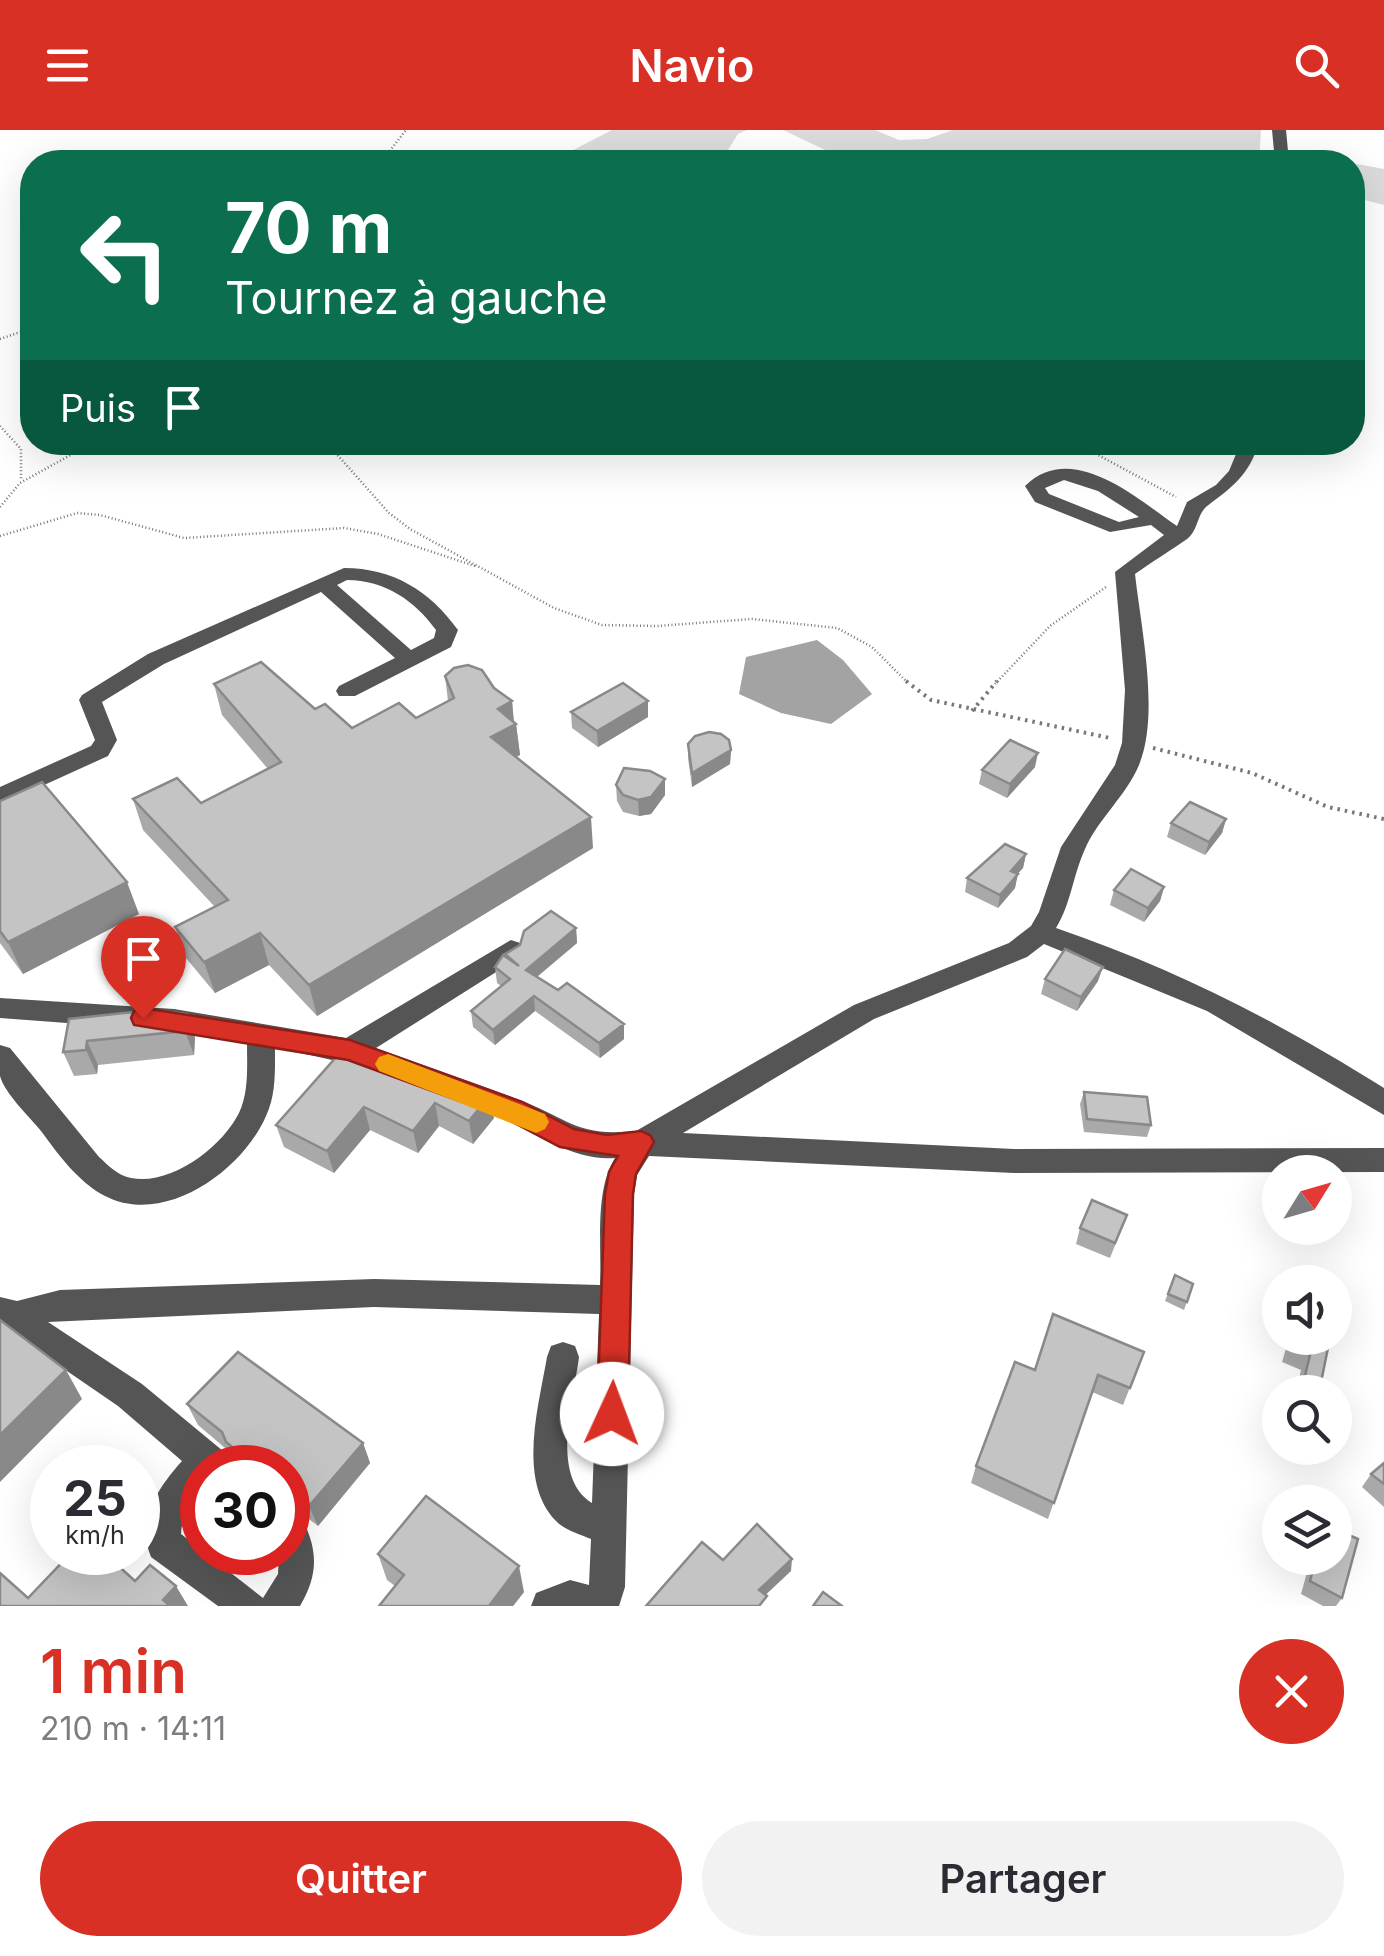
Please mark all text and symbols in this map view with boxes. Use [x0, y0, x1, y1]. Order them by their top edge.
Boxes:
icon: menu [40, 38, 95, 93]
text: Navio [630, 38, 754, 93]
icon: search [1289, 38, 1344, 93]
text: 70 m [225, 185, 392, 270]
icon: left [60, 190, 190, 320]
text: Tournez à gauche [225, 270, 607, 325]
icon: arrive [156, 380, 211, 435]
text: Puis [60, 385, 136, 431]
pin [101, 916, 186, 1019]
icon: arrive [116, 931, 171, 986]
north arrow [1262, 1155, 1352, 1245]
map controls [1262, 1155, 1352, 1575]
button: sound [1262, 1265, 1352, 1355]
position arrow [560, 1362, 664, 1466]
button: search [1262, 1375, 1352, 1465]
speed limit sign: 30 [180, 1445, 310, 1575]
text: 25 [63, 1468, 127, 1528]
button: layers [1262, 1485, 1352, 1575]
text: km/h [65, 1520, 125, 1550]
text: 1 min [40, 1635, 187, 1707]
button: close [1239, 1639, 1344, 1744]
text: 210 m · 14:11 [40, 1709, 226, 1748]
button: Quitter [40, 1821, 682, 1936]
button: Partager [702, 1821, 1344, 1936]

